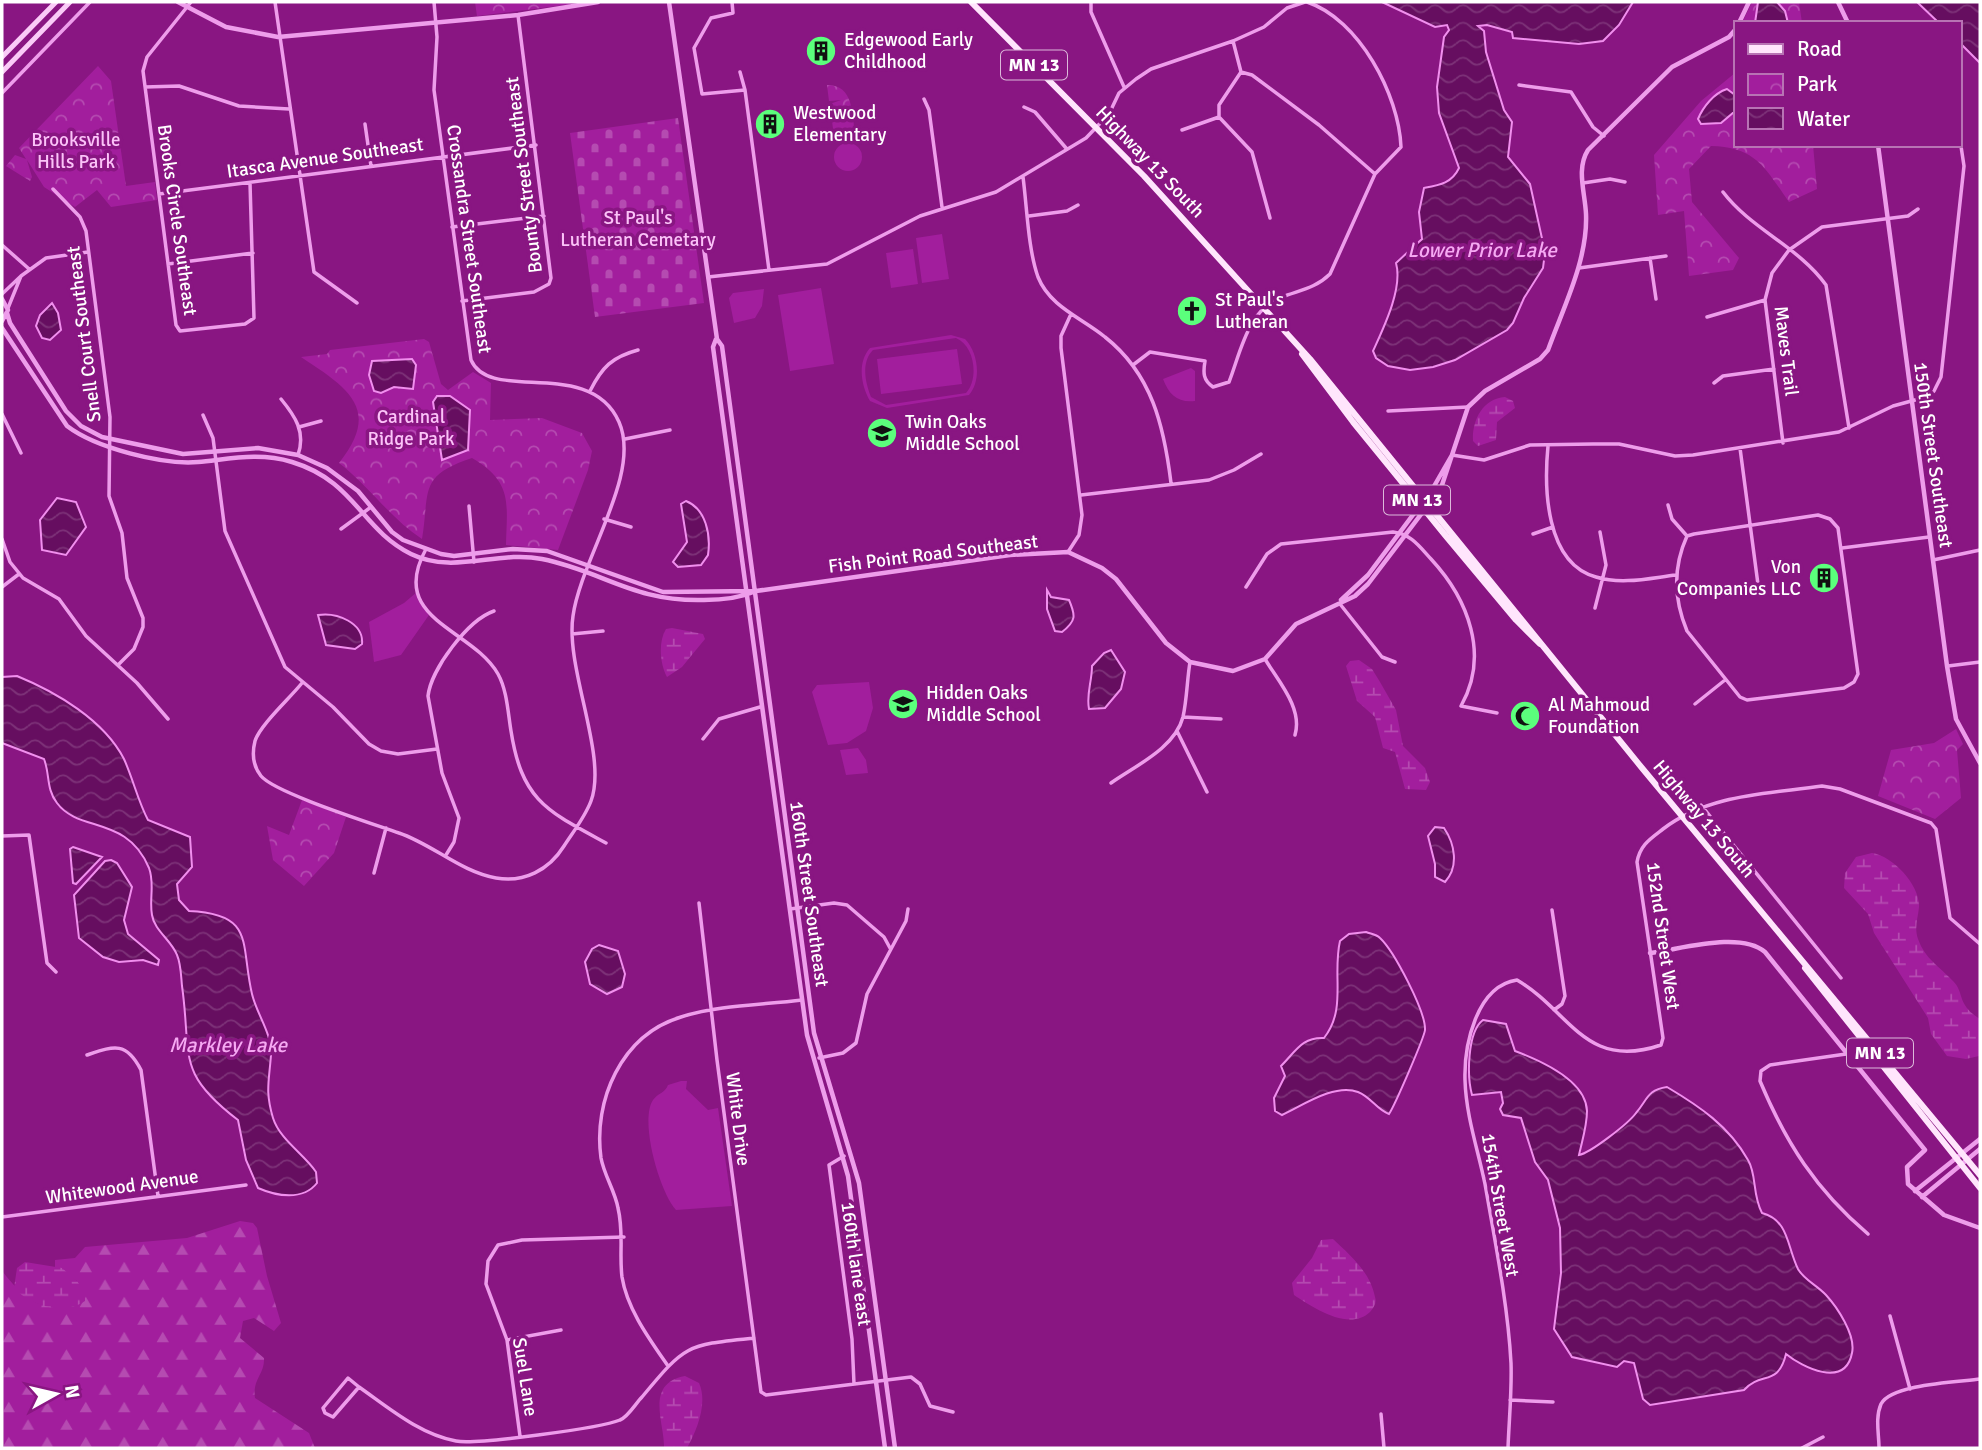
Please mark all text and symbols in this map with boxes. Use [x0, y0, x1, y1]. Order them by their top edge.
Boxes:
legend [1734, 21, 1961, 147]
place label: Edgewood Early Childhood [844, 28, 973, 74]
building icon: Edgewood Early Childhood [804, 34, 838, 68]
text: Road [1797, 36, 1842, 62]
road number: MN 13 [1001, 51, 1067, 80]
text: Park [1797, 71, 1838, 97]
street label: Bounty Street Southeast [500, 75, 548, 274]
place label: Westwood Elementary [793, 101, 886, 147]
street label: Highway 13 South [1090, 101, 1210, 223]
text: Water [1797, 106, 1850, 132]
building icon: Westwood Elementary [753, 107, 787, 141]
street label: Brooks Circle Southeast [152, 123, 202, 317]
street label: Crossandra Street Southeast [441, 123, 497, 355]
park label: Brooksville Hills Park [31, 128, 121, 174]
street label: Itasca Avenue Southeast [225, 132, 425, 184]
park label: St Paul's Lutheran Cemetary [560, 206, 716, 252]
water label: Lower Prior Lake [1407, 237, 1558, 263]
street label: Snell Court Southeast [61, 244, 107, 423]
place label: St Paul's Lutheran [1215, 288, 1288, 334]
church icon: St Paul's Lutheran [1175, 294, 1209, 328]
street label: Maves Trail [1769, 305, 1803, 397]
street label: 150th Street Southeast [1908, 360, 1958, 550]
park label: Cardinal Ridge Park [368, 405, 455, 451]
place label: Twin Oaks Middle School [905, 410, 1020, 456]
school or university icon: Twin Oaks Middle School [865, 416, 899, 450]
road number: MN 13 [1384, 486, 1450, 514]
street label: Fish Point Road Southeast [827, 529, 1040, 579]
place label: Von Companies LLC [1677, 555, 1801, 601]
building icon: Von Companies LLC [1807, 561, 1841, 595]
place label: Hidden Oaks Middle School [926, 681, 1041, 727]
school or university icon: Hidden Oaks Middle School [886, 687, 920, 721]
place label: Al Mahmoud Foundation [1548, 693, 1650, 739]
mosque icon: Al Mahmoud Foundation [1508, 699, 1542, 733]
street label: Highway 13 South [1648, 755, 1760, 883]
street label: 160th Street Southeast [784, 799, 834, 989]
street label: 152nd Street West [1641, 861, 1685, 1012]
water label: Markley Lake [169, 1032, 289, 1058]
road number: MN 13 [1847, 1038, 1913, 1068]
street label: White Drive [720, 1071, 756, 1167]
street label: 154th Street West [1476, 1131, 1525, 1279]
street label: Whitewood Avenue [44, 1164, 200, 1210]
street label: 160th lane east [835, 1200, 877, 1328]
street label: Suel Lane [507, 1336, 543, 1418]
north arrow [21, 1359, 91, 1429]
text: N [59, 1384, 85, 1400]

